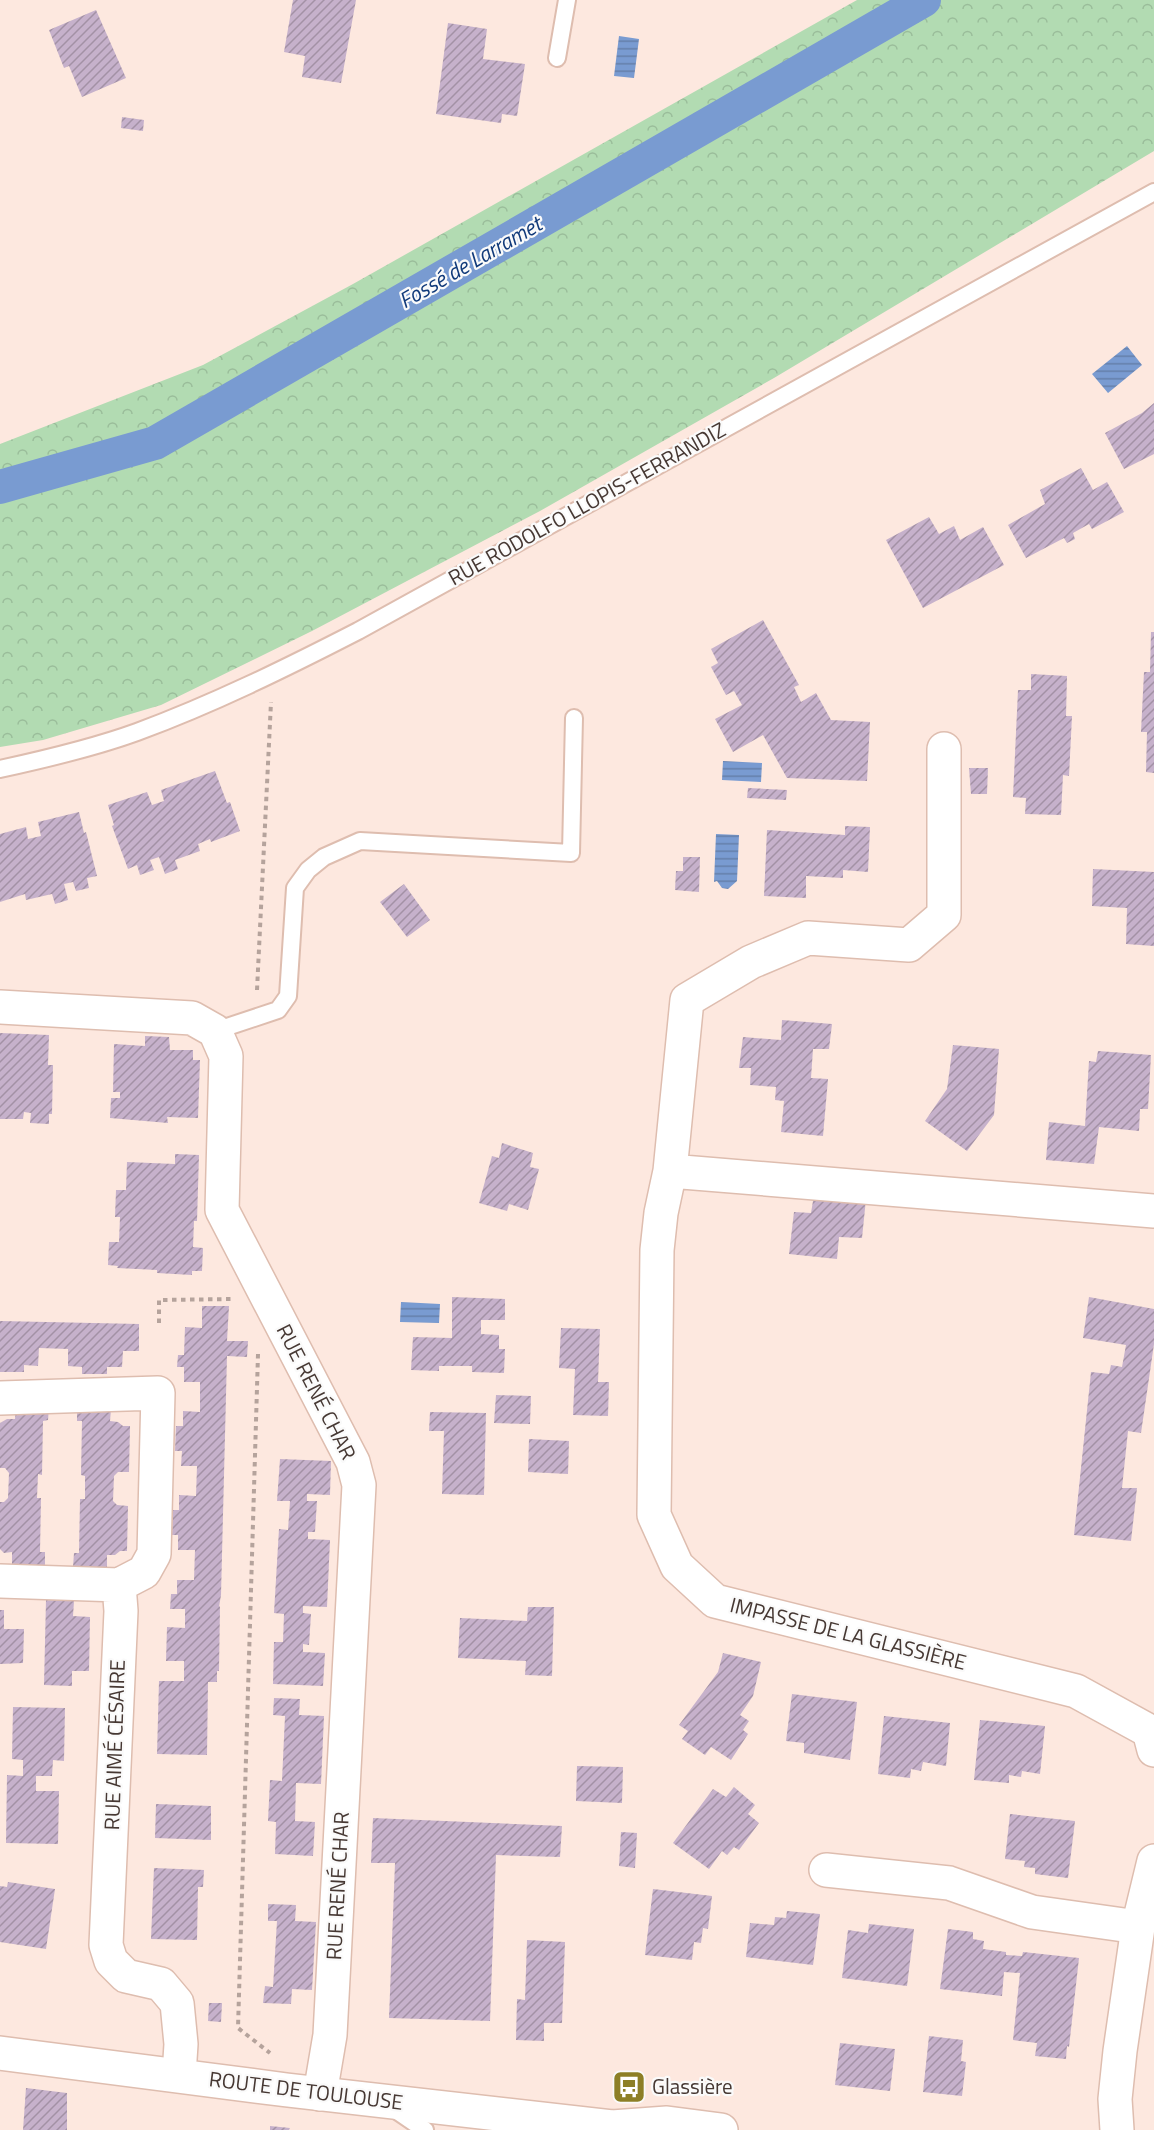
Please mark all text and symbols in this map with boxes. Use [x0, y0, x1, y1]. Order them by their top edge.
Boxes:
water label: Fossé de Larramet [392, 206, 550, 317]
street label: RUE RODOLFO LLOPIS-FERRANDIZ [442, 413, 731, 593]
street label: RUE RENÉ CHAR [269, 1318, 365, 1465]
street label: IMPASSE DE LA GLASSIÈRE [727, 1588, 970, 1678]
street label: RUE AIMÉ CÉSAIRE [95, 1659, 133, 1831]
street label: RUE RENÉ CHAR [317, 1811, 357, 1961]
street label: ROUTE DE TOULOUSE [207, 2062, 405, 2118]
bus stop icon: Glassière [611, 2069, 647, 2105]
place label: Glassière [652, 2070, 733, 2102]

